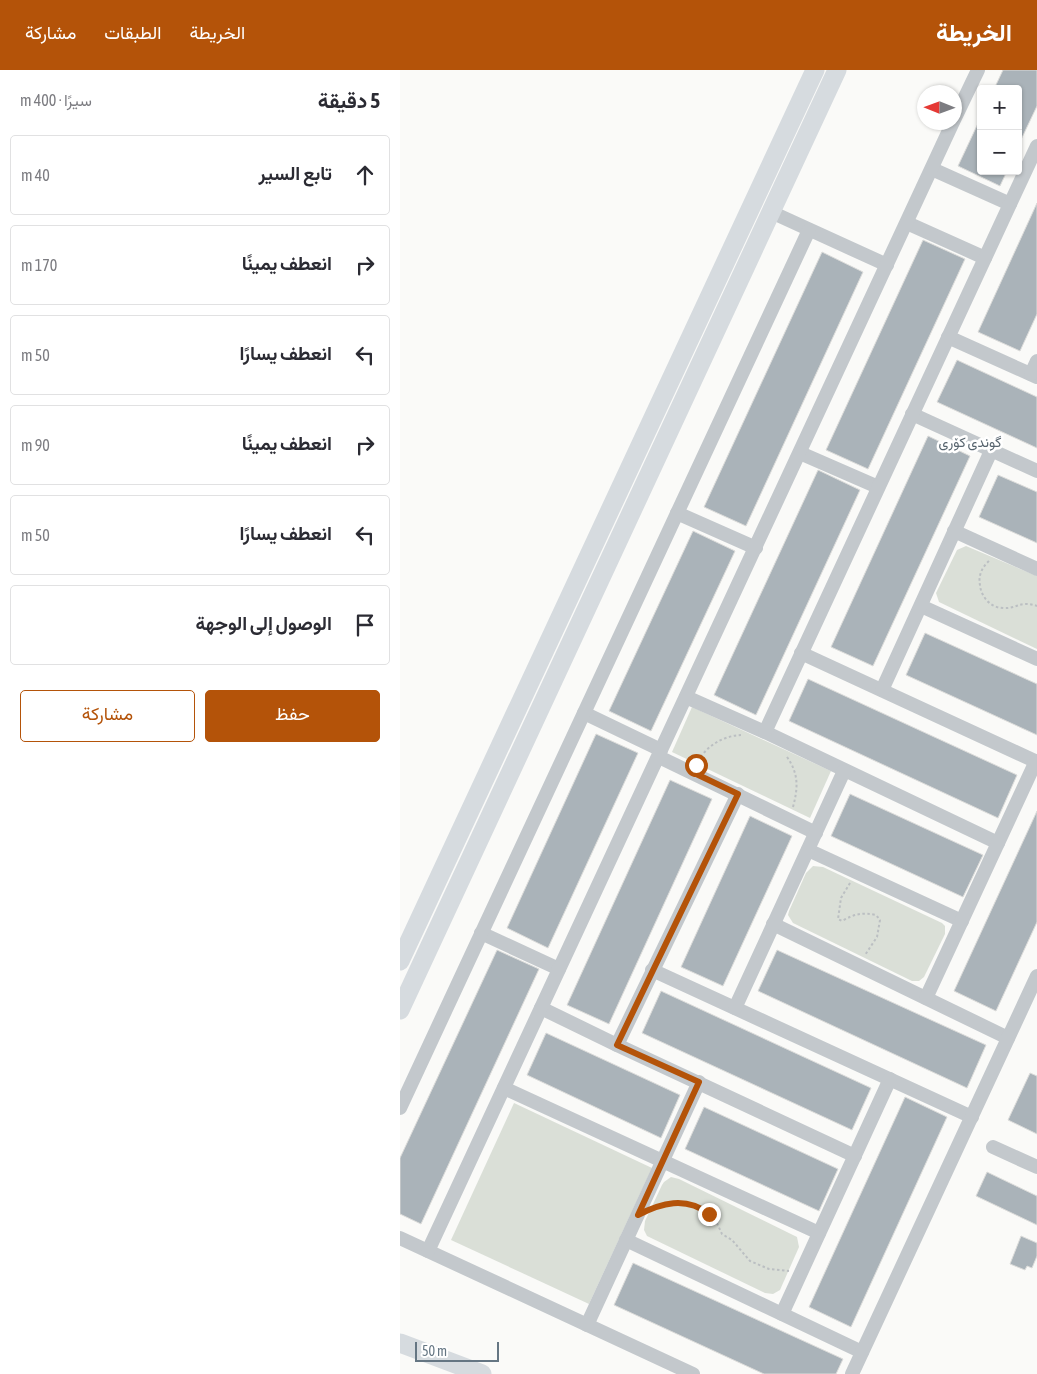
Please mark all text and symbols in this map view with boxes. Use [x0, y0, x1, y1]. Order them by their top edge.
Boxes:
text: الخريطة [936, 19, 1012, 46]
text: مشاركة [25, 22, 76, 43]
text: الطبقات [104, 22, 161, 43]
text: الخريطة [189, 22, 245, 43]
north arrow [917, 85, 962, 130]
map controls [977, 85, 1022, 175]
button: + [977, 85, 1022, 130]
text: 5 دقيقة [318, 88, 380, 112]
text: سيرًا · 400 m [20, 91, 92, 109]
button: − [977, 130, 1022, 175]
icon: ahead [351, 161, 379, 189]
text: تابع السير [259, 162, 332, 184]
text: 40 m [21, 166, 50, 184]
icon: right [351, 251, 379, 279]
text: انعطف يمينًا [242, 252, 332, 274]
text: 170 m [21, 256, 57, 274]
icon: left [351, 341, 379, 369]
text: انعطف يسارًا [239, 342, 332, 364]
text: 50 m [21, 346, 50, 364]
icon: right [351, 431, 379, 459]
text: انعطف يمينًا [242, 432, 332, 454]
district label: گوندی کۆری [939, 434, 1001, 451]
text: 90 m [21, 436, 50, 454]
icon: left [351, 521, 379, 549]
text: انعطف يسارًا [239, 522, 332, 544]
text: 50 m [21, 526, 50, 544]
icon: arrive [351, 611, 379, 639]
text: الوصول إلى الوجهة [195, 612, 332, 634]
button: مشاركة [20, 690, 195, 742]
button: حفظ [205, 690, 380, 742]
route start [685, 754, 708, 777]
route end [698, 1203, 721, 1226]
scale bar [415, 1339, 499, 1362]
text: 50 m [422, 1343, 447, 1359]

